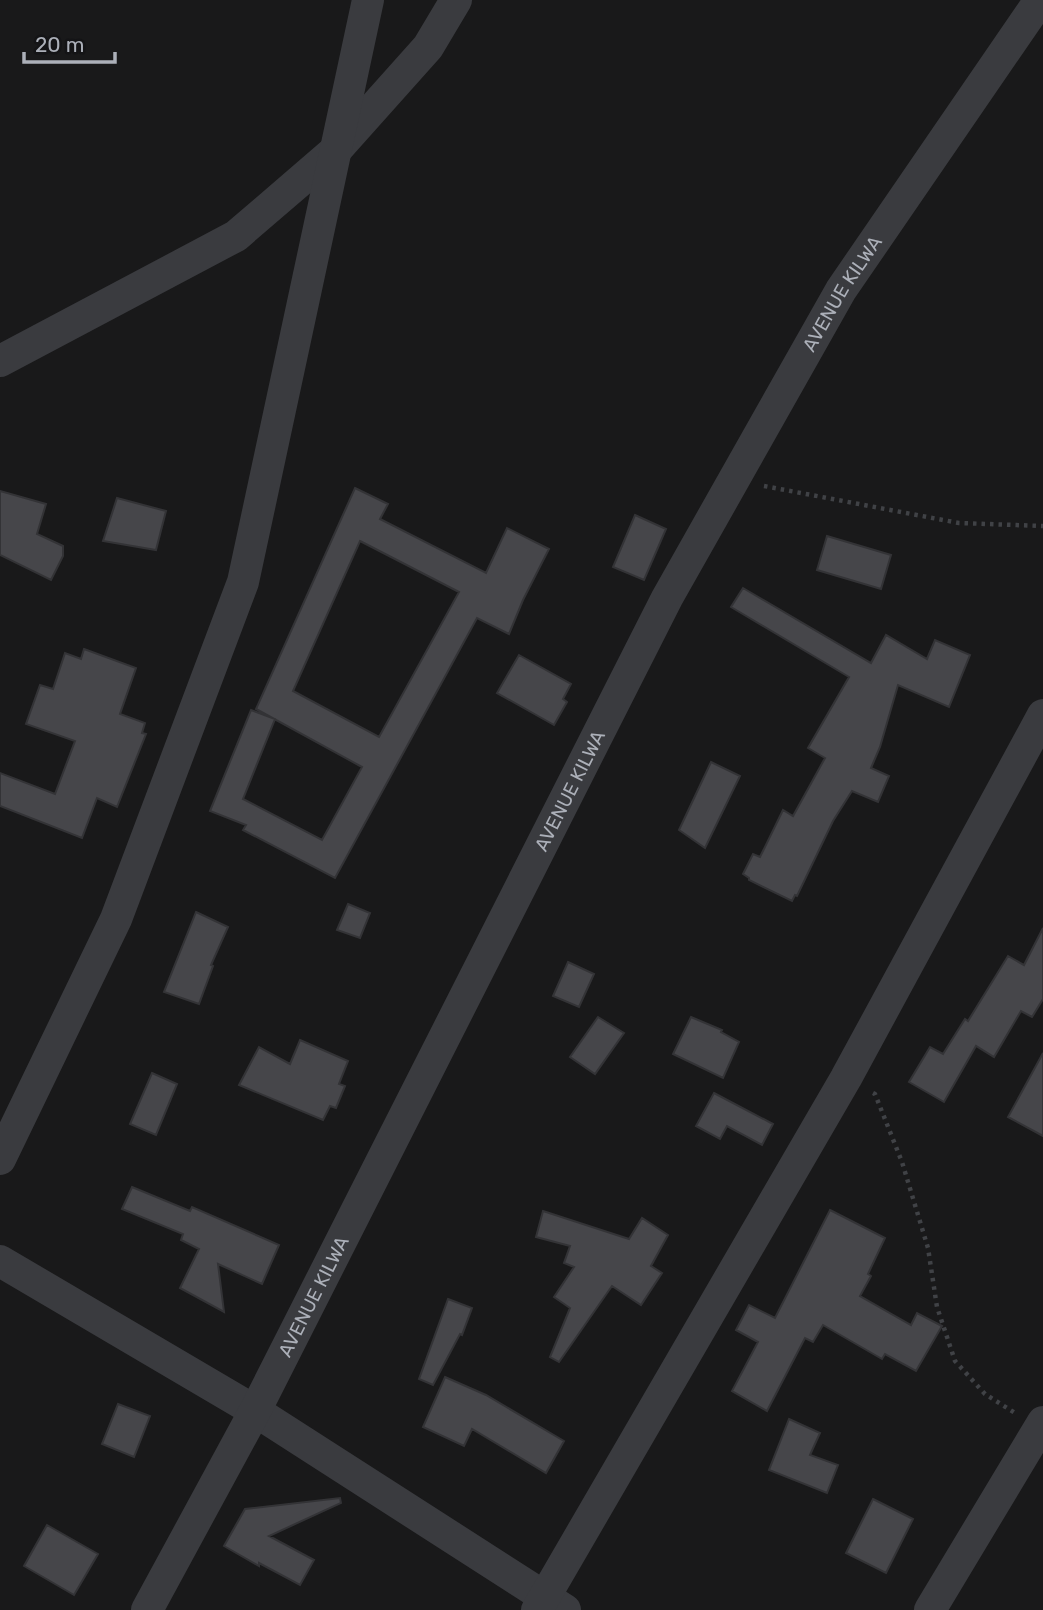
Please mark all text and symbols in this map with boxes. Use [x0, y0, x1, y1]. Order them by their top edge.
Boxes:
scale bar [24, 21, 116, 65]
text: 20 m [35, 32, 84, 57]
street label: AVENUE KILWA [798, 231, 887, 356]
street label: AVENUE KILWA [530, 726, 610, 855]
street label: AVENUE KILWA [273, 1232, 354, 1361]

